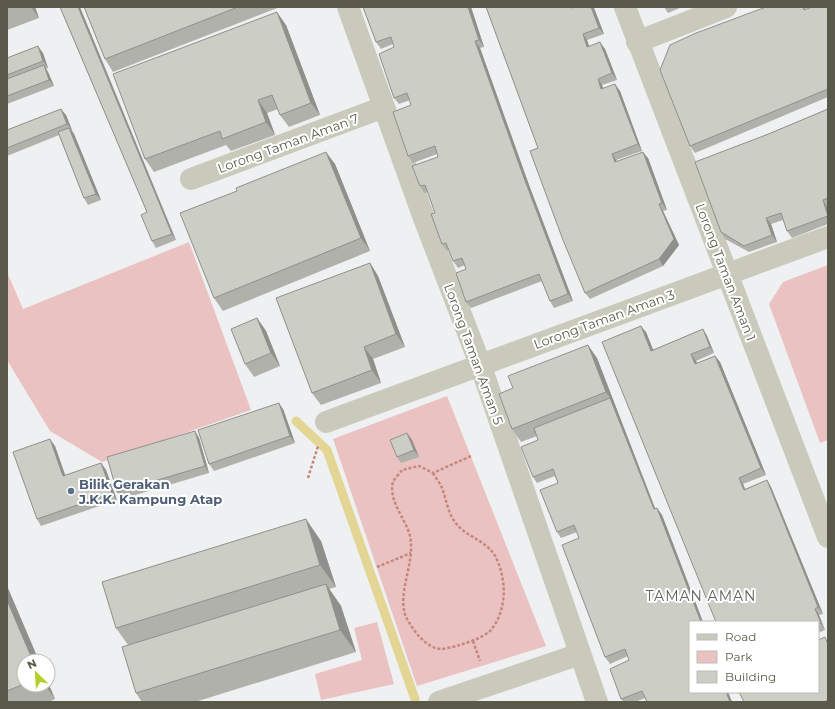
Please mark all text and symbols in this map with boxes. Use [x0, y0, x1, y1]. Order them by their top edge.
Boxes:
street label: Lorong Taman Aman 7 [215, 110, 361, 176]
street label: Lorong Taman Aman 1 [692, 201, 760, 343]
street label: Lorong Taman Aman 5 [441, 281, 507, 427]
street label: Lorong Taman Aman 3 [531, 286, 677, 352]
place label: Bilik Gerakan J.K.K. Kampung Atap [78, 476, 222, 507]
marker: Bilik Gerakan J.K.K. Kampung Atap [66, 486, 76, 496]
district label: TAMAN AMAN [646, 587, 756, 605]
legend [689, 621, 819, 693]
text: Road [725, 629, 756, 644]
text: Park [725, 649, 753, 664]
north arrow [16, 653, 56, 693]
text: N [25, 656, 39, 672]
text: Building [725, 669, 776, 684]

